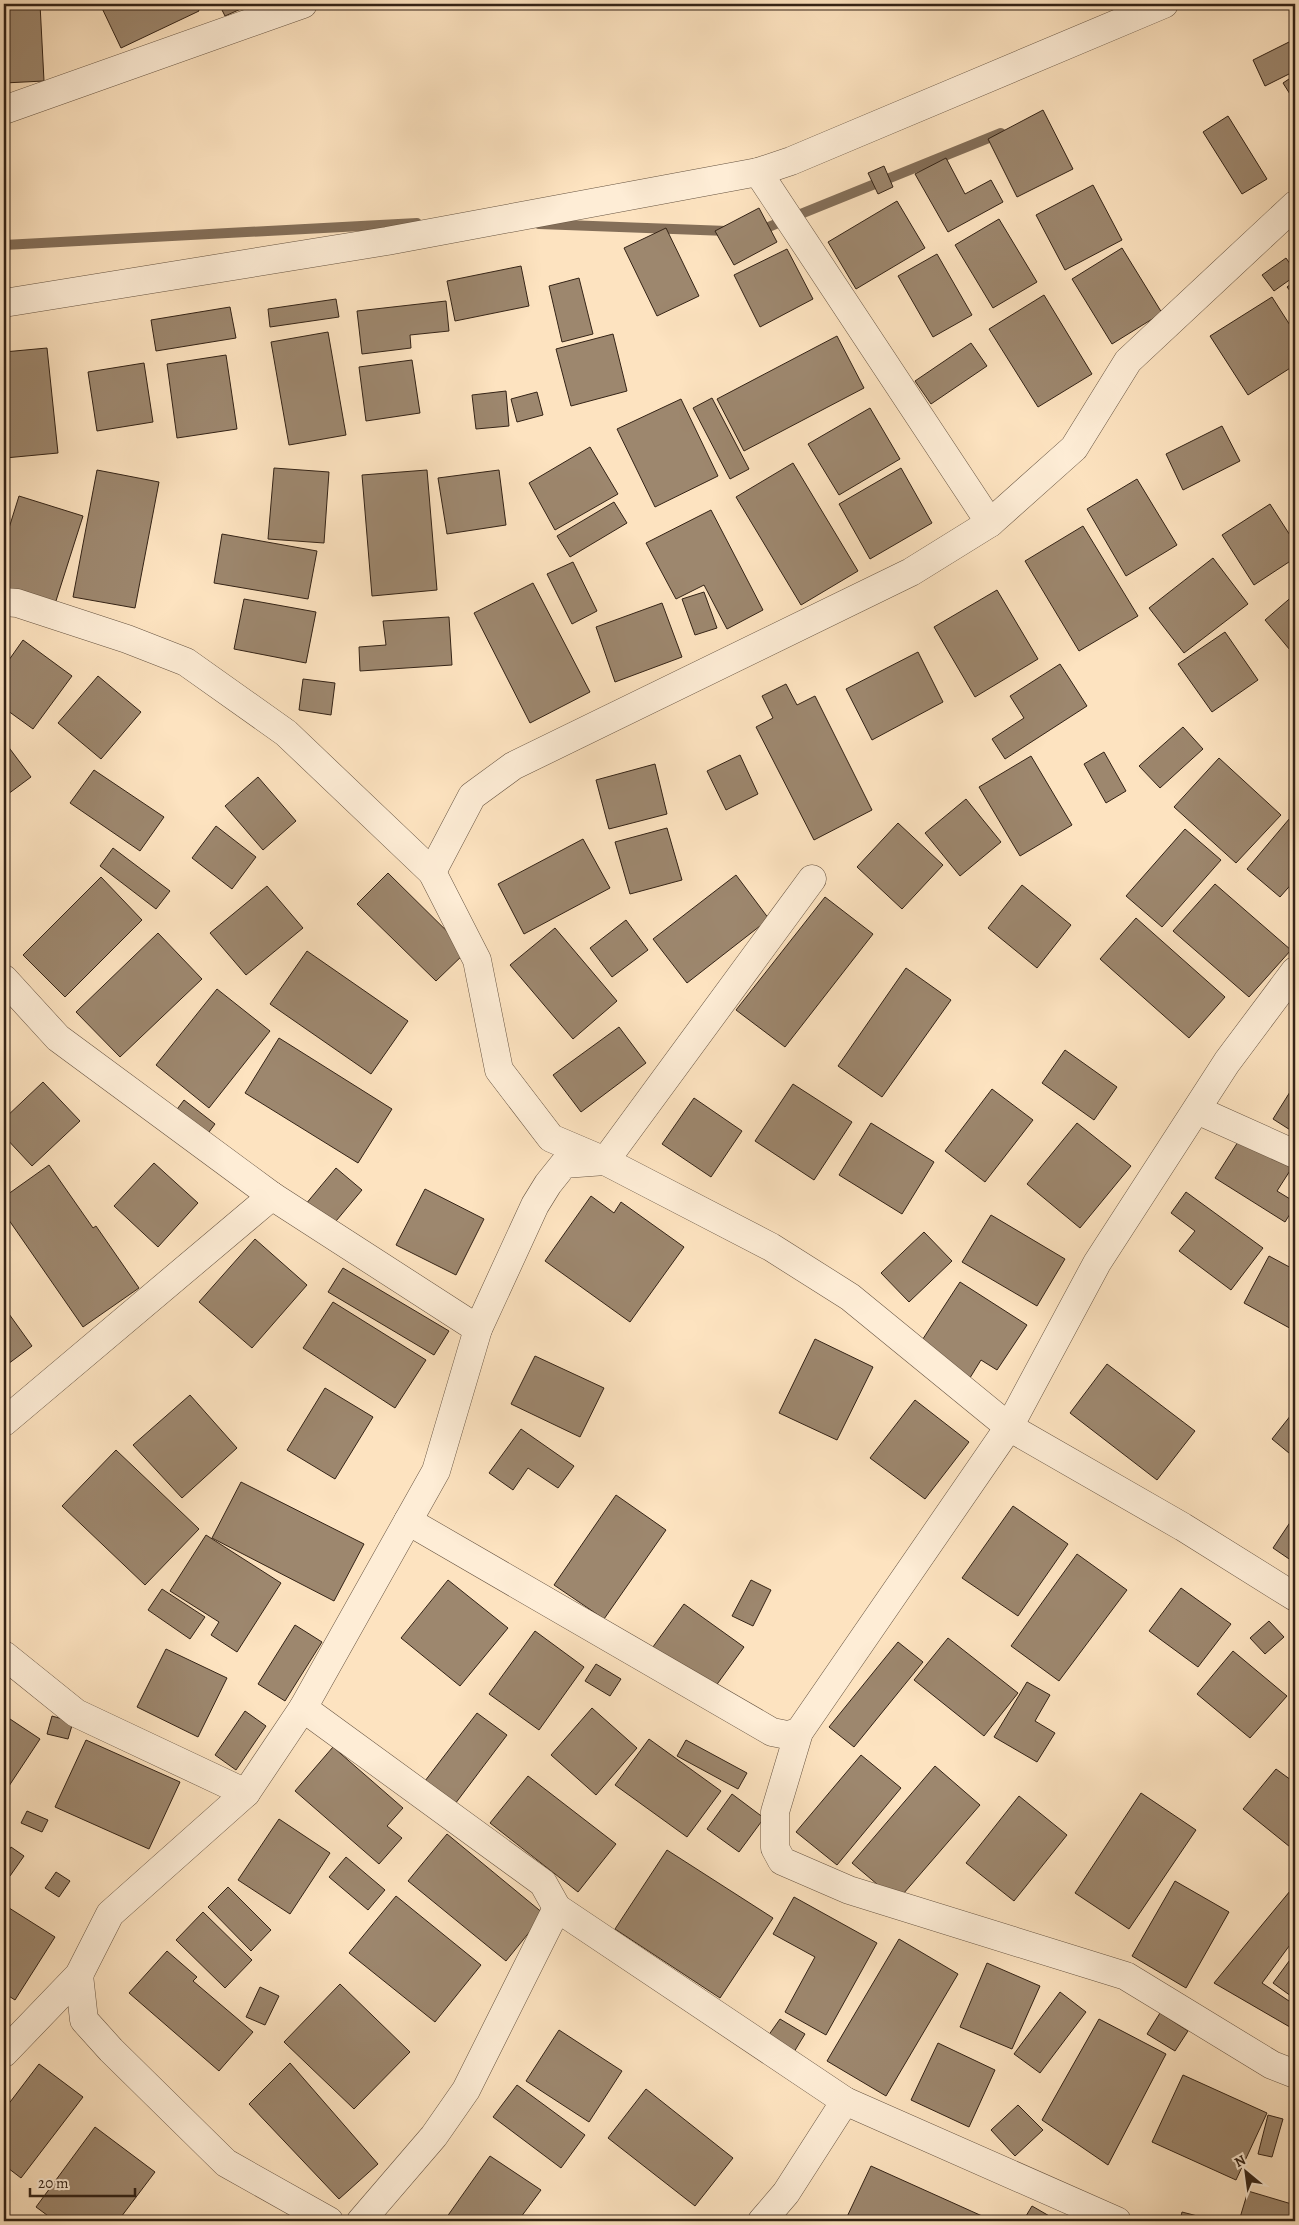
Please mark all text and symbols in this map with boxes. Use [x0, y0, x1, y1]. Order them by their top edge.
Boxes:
north arrow [1222, 2148, 1272, 2198]
text: N [1231, 2150, 1249, 2172]
scale bar [30, 2165, 135, 2197]
text: 20 m [38, 2173, 69, 2193]

